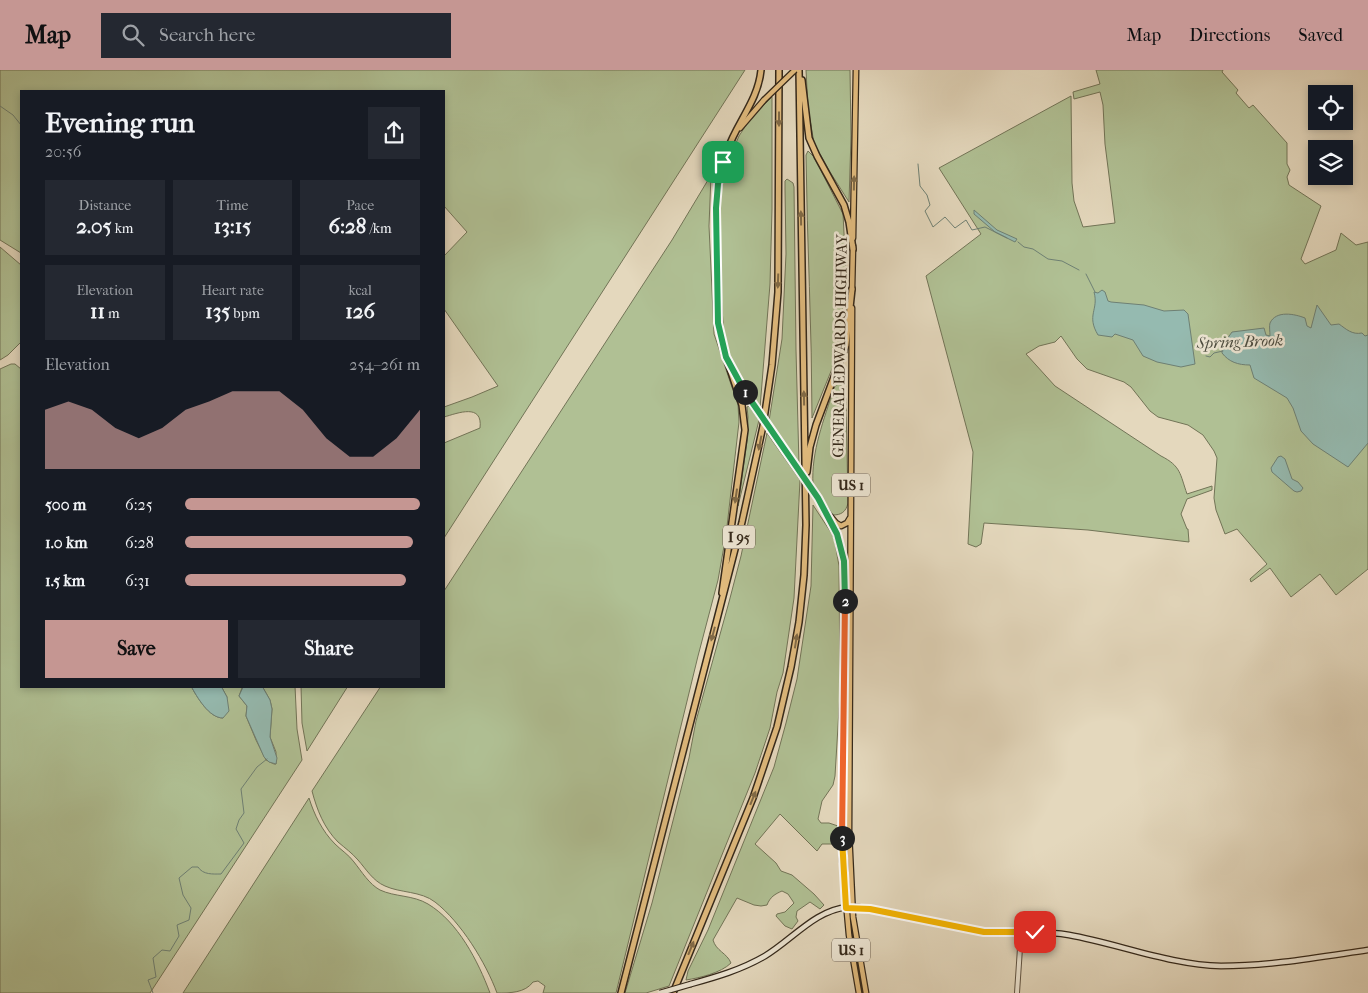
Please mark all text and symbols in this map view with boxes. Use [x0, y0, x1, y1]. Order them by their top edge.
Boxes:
search box [101, 13, 451, 58]
text: Map [25, 21, 71, 49]
icon: search [119, 21, 147, 49]
text: Search here [159, 24, 255, 46]
text: Map [1127, 25, 1161, 46]
text: Directions [1189, 25, 1270, 46]
text: Saved [1298, 25, 1343, 46]
map controls [1308, 85, 1353, 185]
button: locate [1308, 85, 1353, 130]
text: Evening run [45, 106, 195, 139]
button: share [368, 107, 420, 159]
one-way arrow [775, 111, 783, 127]
button: layers [1308, 140, 1353, 185]
pin [702, 141, 744, 183]
text: 20:56 [45, 142, 82, 161]
icon: arrive [709, 148, 737, 176]
one-way arrow [850, 175, 858, 191]
text: Distance [79, 197, 131, 214]
text: Time [217, 197, 248, 214]
text: Pace [346, 197, 374, 214]
one-way arrow [797, 210, 805, 226]
text: 2.05 [76, 214, 112, 238]
text: 13:15 [214, 214, 251, 238]
text: 6:28 [329, 214, 366, 238]
text: km [112, 220, 134, 237]
text: /km [366, 220, 392, 237]
street label: GENERAL EDWARDS HIGHWAY [829, 233, 851, 458]
one-way arrow [774, 273, 782, 289]
text: Elevation [77, 282, 133, 299]
text: Heart rate [201, 282, 264, 299]
text: kcal [348, 282, 372, 299]
text: 11 [90, 299, 105, 323]
text: 135 [205, 299, 230, 323]
text: 126 [345, 299, 375, 323]
text: m [105, 305, 120, 322]
text: bpm [230, 305, 260, 322]
water label: Spring Brook [1196, 330, 1284, 353]
text: Elevation [45, 355, 110, 374]
text: 254–261 m [349, 355, 420, 374]
pin: 1 [732, 380, 758, 404]
text: 1 [743, 384, 748, 401]
one-way arrow [800, 390, 808, 406]
one-way arrow [756, 435, 764, 451]
road number: US 1 [832, 474, 870, 496]
one-way arrow [732, 488, 740, 504]
text: 500 m [45, 495, 86, 514]
text: 6:25 [125, 495, 153, 514]
road number: I 95 [723, 526, 755, 548]
text: 1.0 km [45, 533, 88, 552]
text: 6:28 [125, 533, 154, 552]
text: 1.5 km [45, 571, 85, 590]
text: 6:31 [125, 571, 150, 590]
pin: 2 [832, 588, 858, 614]
text: 2 [842, 593, 849, 610]
button: Save [45, 620, 228, 678]
button: Share [238, 620, 420, 678]
one-way arrow [709, 627, 717, 642]
one-way arrow [792, 633, 800, 649]
one-way arrow [750, 790, 757, 805]
pin: 3 [830, 826, 854, 850]
text: 3 [840, 830, 845, 847]
pin [1014, 911, 1056, 953]
icon: check [1021, 918, 1049, 946]
road number: US 1 [832, 938, 870, 962]
one-way arrow [687, 940, 695, 955]

